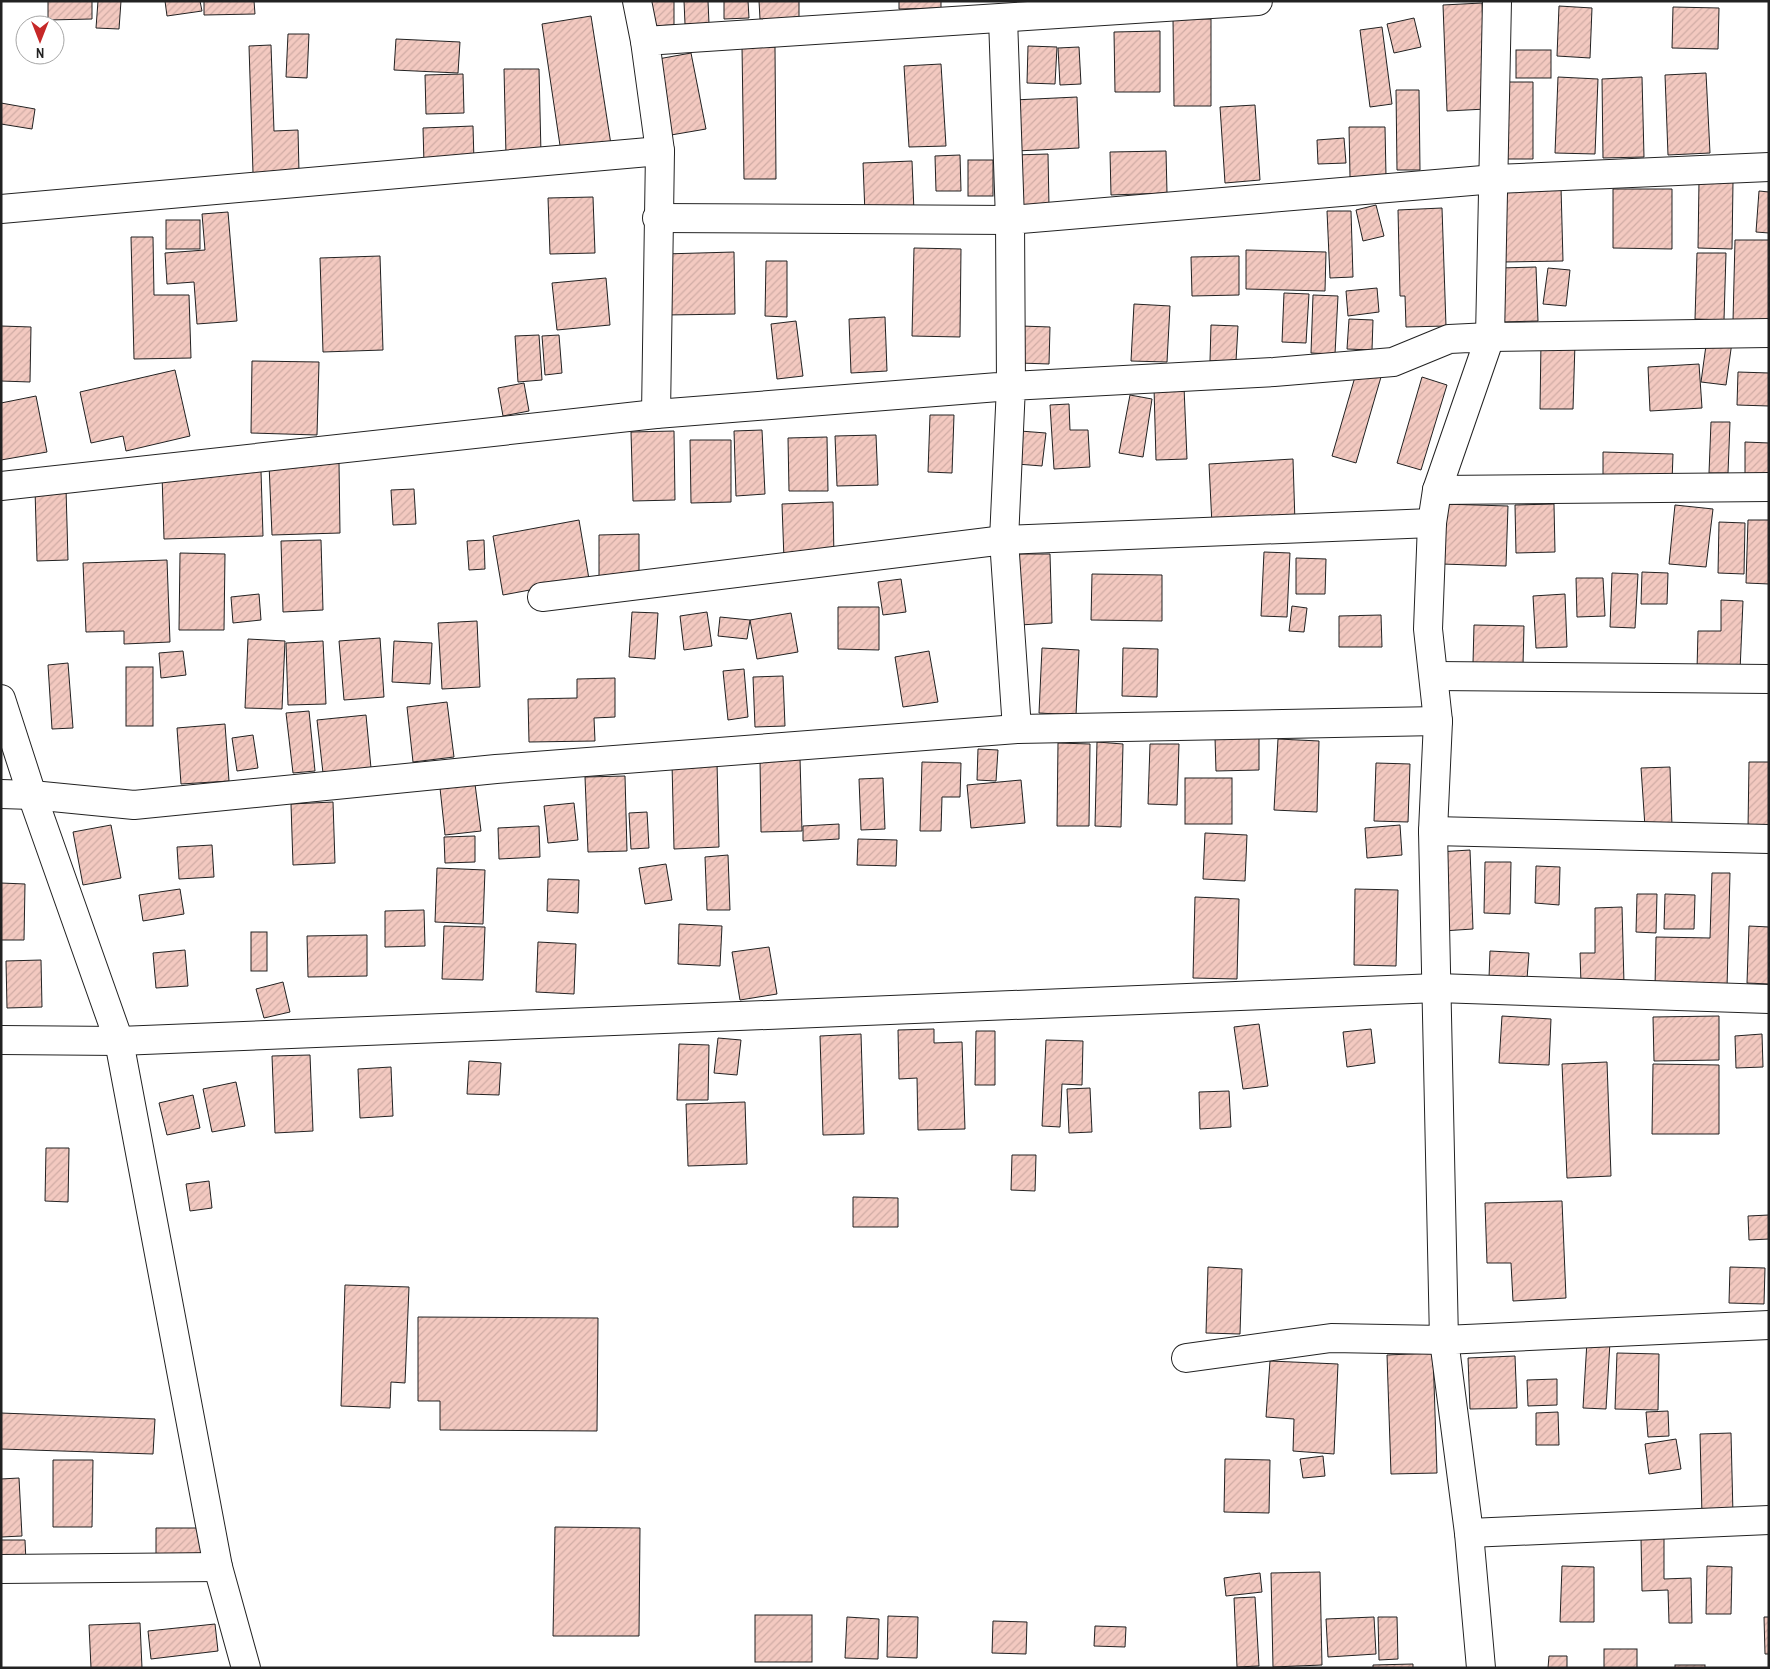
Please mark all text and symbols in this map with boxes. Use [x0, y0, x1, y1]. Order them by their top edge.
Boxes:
north arrow [15, 15, 65, 65]
text: N [36, 44, 44, 62]

